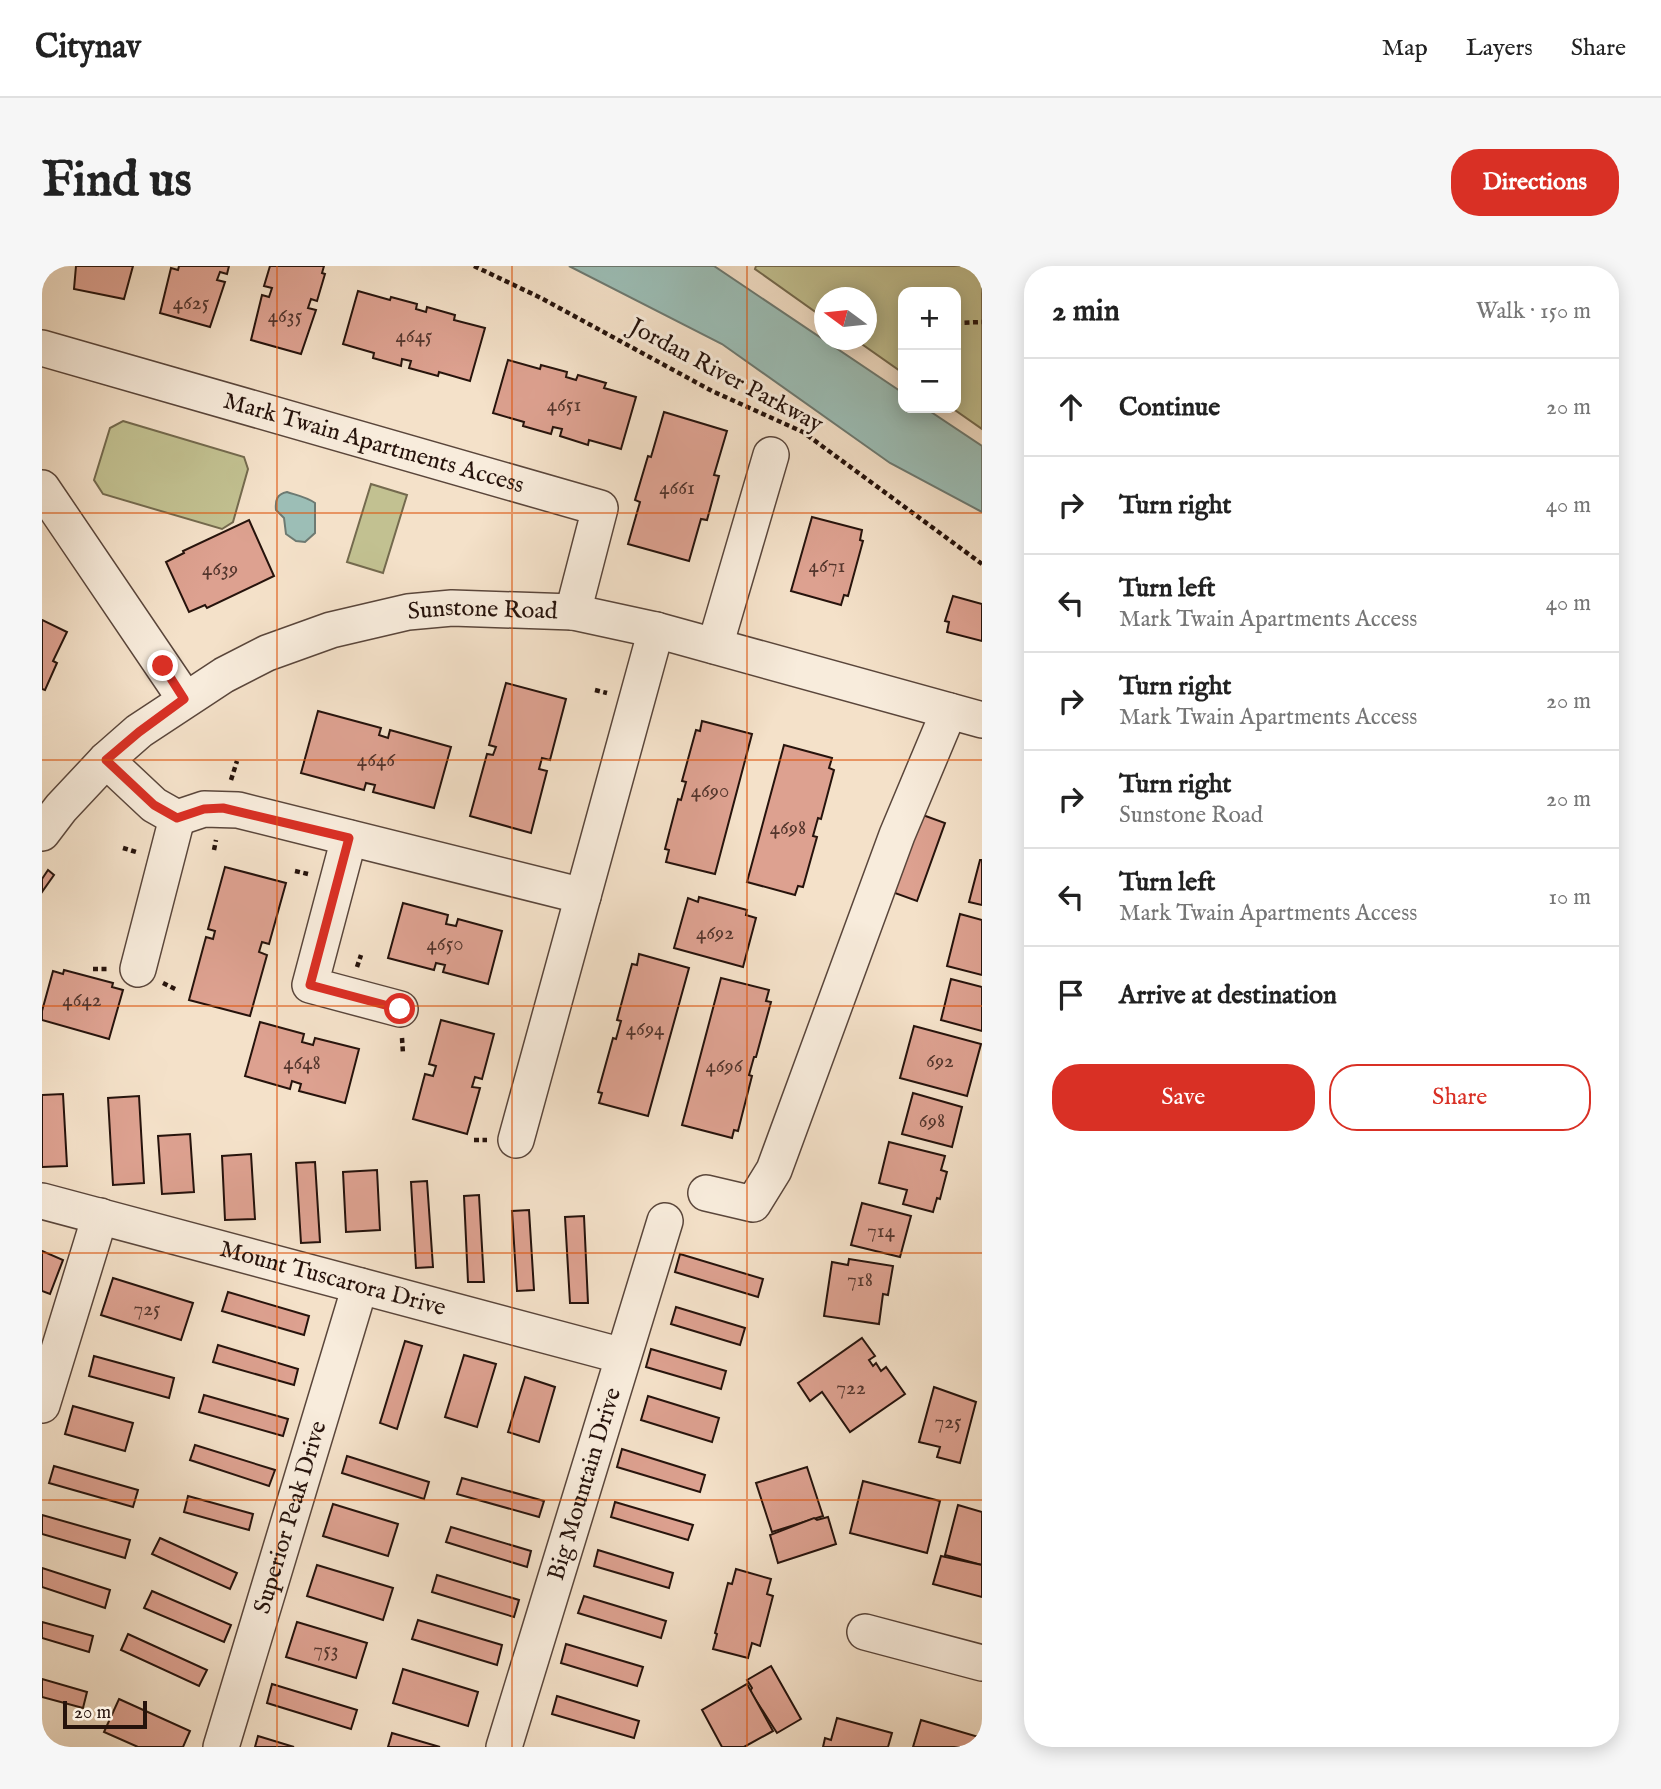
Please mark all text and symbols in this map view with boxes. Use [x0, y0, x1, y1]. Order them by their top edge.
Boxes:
text: Citynav [35, 27, 141, 69]
text: Map [1382, 33, 1428, 64]
text: Layers [1466, 33, 1533, 64]
text: Share [1571, 33, 1626, 64]
button: Directions [1451, 149, 1619, 216]
text: Find us [42, 151, 192, 213]
north arrow [814, 287, 877, 350]
map controls [898, 287, 961, 413]
button: + [898, 287, 961, 350]
house number: 4625 [173, 290, 210, 317]
text: 2 min [1052, 293, 1120, 331]
text: Walk · 150 m [1476, 297, 1591, 326]
house number: 4635 [268, 303, 303, 330]
street label: Jordan River Parkway [621, 310, 828, 440]
house number: 4645 [396, 323, 433, 350]
button: − [898, 350, 961, 413]
street label: Mark Twain Apartments Access [220, 385, 528, 501]
icon: ahead [1052, 388, 1090, 426]
text: Continue [1119, 391, 1220, 424]
house number: 4651 [547, 392, 581, 419]
text: 20 m [1546, 393, 1591, 422]
house number: 4661 [659, 475, 695, 502]
icon: right [1052, 486, 1090, 524]
text: Turn right [1119, 489, 1232, 522]
text: 40 m [1546, 491, 1591, 520]
house number: 4671 [809, 553, 845, 580]
house number: 4639 [202, 556, 238, 583]
text: Turn left [1119, 572, 1216, 605]
icon: left [1052, 584, 1090, 622]
text: 40 m [1546, 589, 1591, 618]
street label: Sunstone Road [406, 592, 558, 627]
text: Mark Twain Apartments Access [1119, 605, 1417, 634]
route end [147, 650, 178, 681]
text: Turn right [1119, 670, 1232, 703]
icon: right [1052, 682, 1090, 720]
text: 20 m [1546, 687, 1591, 716]
text: Mark Twain Apartments Access [1119, 703, 1417, 732]
house number: 4646 [357, 747, 396, 774]
text: Turn right [1119, 768, 1232, 801]
house number: 4690 [691, 778, 729, 805]
icon: right [1052, 780, 1090, 818]
text: 20 m [1546, 785, 1591, 814]
text: Sunstone Road [1119, 801, 1263, 830]
house number: 4698 [770, 815, 806, 842]
text: Turn left [1119, 866, 1216, 899]
icon: left [1052, 878, 1090, 916]
text: 10 m [1548, 883, 1591, 912]
text: Mark Twain Apartments Access [1119, 899, 1417, 928]
house number: 4692 [696, 920, 734, 947]
house number: 4650 [427, 931, 464, 958]
icon: arrive [1052, 976, 1090, 1014]
text: Arrive at destination [1119, 979, 1337, 1012]
house number: 4642 [62, 987, 102, 1014]
route start [384, 993, 415, 1024]
house number: 4694 [626, 1016, 665, 1043]
house number: 692 [926, 1048, 954, 1075]
house number: 4648 [283, 1050, 321, 1077]
house number: 4696 [705, 1053, 744, 1080]
button: Save [1052, 1064, 1315, 1131]
button: Share [1329, 1064, 1591, 1131]
house number: 698 [919, 1108, 945, 1135]
house number: 714 [867, 1218, 896, 1245]
street label: Mount Tuscarora Drive [216, 1234, 449, 1324]
house number: 718 [847, 1267, 873, 1294]
house number: 725 [133, 1296, 161, 1323]
house number: 722 [836, 1375, 866, 1402]
street label: Big Mountain Drive [540, 1384, 629, 1584]
house number: 725 [934, 1409, 962, 1436]
street label: Superior Peak Drive [247, 1417, 334, 1617]
house number: 753 [313, 1637, 339, 1664]
scale bar [63, 1698, 147, 1730]
text: 20 m [74, 1701, 111, 1725]

